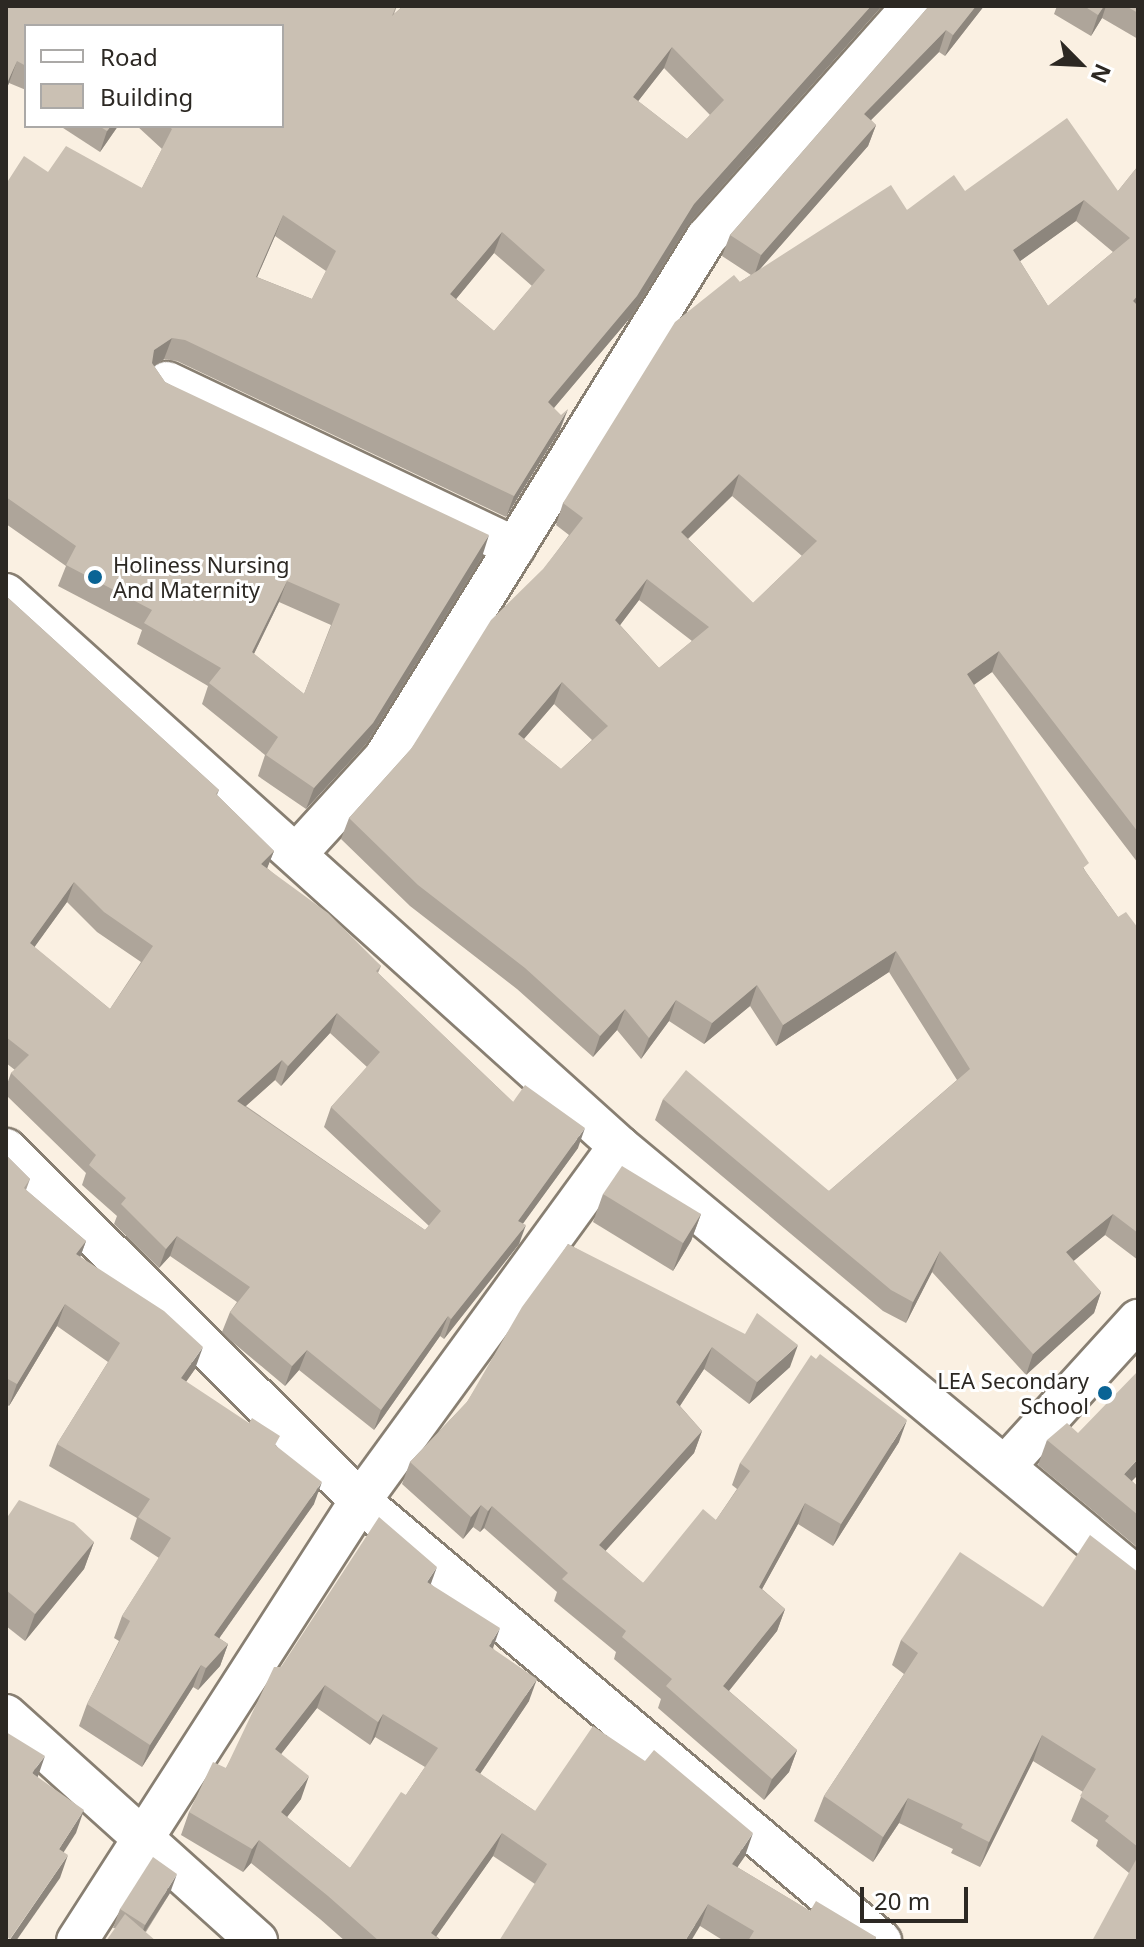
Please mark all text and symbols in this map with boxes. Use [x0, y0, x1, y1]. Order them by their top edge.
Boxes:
legend [24, 24, 284, 128]
north arrow [1040, 24, 1120, 104]
text: Road [100, 40, 158, 73]
text: N [1085, 59, 1119, 88]
text: Building [100, 80, 193, 113]
place label: Holiness Nursing And Maternity [113, 551, 290, 602]
marker: Holiness Nursing And Maternity [84, 566, 106, 588]
place label: LEA Secondary School [937, 1367, 1089, 1418]
marker: LEA Secondary School [1096, 1384, 1114, 1402]
scale bar [864, 1871, 972, 1921]
text: 20 m [874, 1884, 930, 1917]

